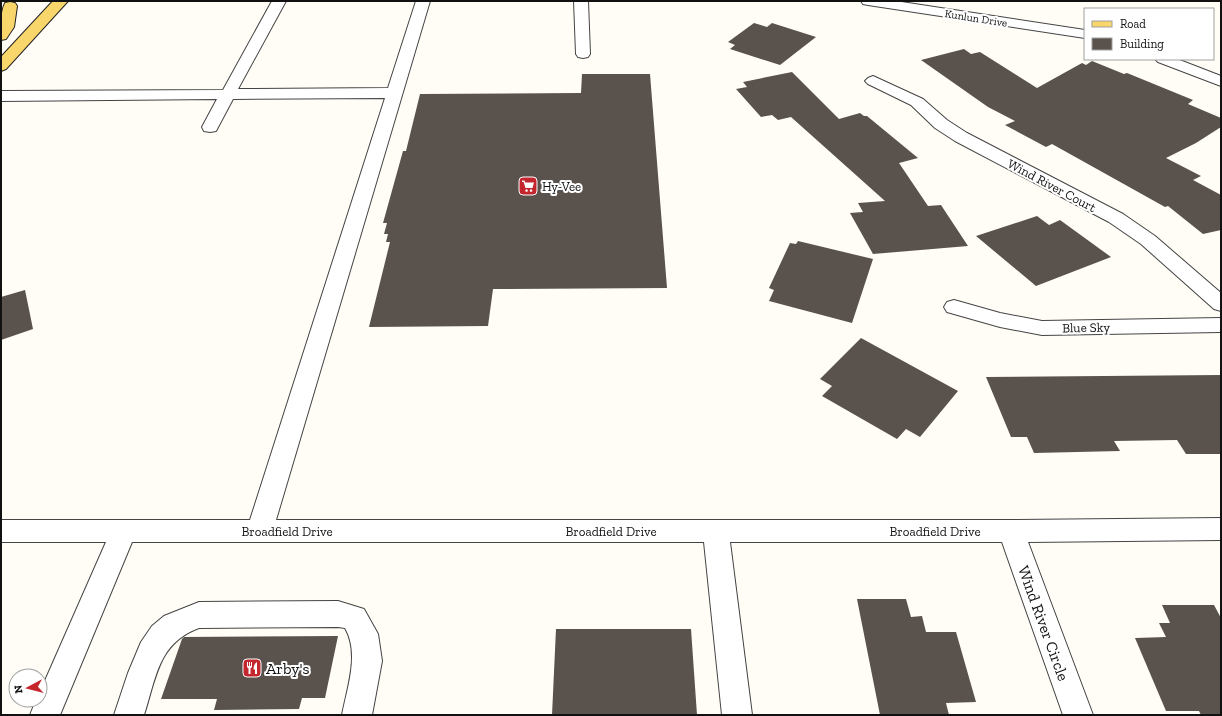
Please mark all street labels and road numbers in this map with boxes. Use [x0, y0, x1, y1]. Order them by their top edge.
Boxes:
street label: Kunlun Drive [944, 7, 1008, 30]
street label: Wind River Court [1005, 156, 1099, 215]
street label: Blue Sky [1062, 320, 1110, 335]
street label: Broadfield Drive [241, 524, 333, 539]
street label: Broadfield Drive [565, 524, 657, 539]
street label: Broadfield Drive [889, 524, 981, 539]
street label: Wind River Circle [1014, 563, 1073, 683]

